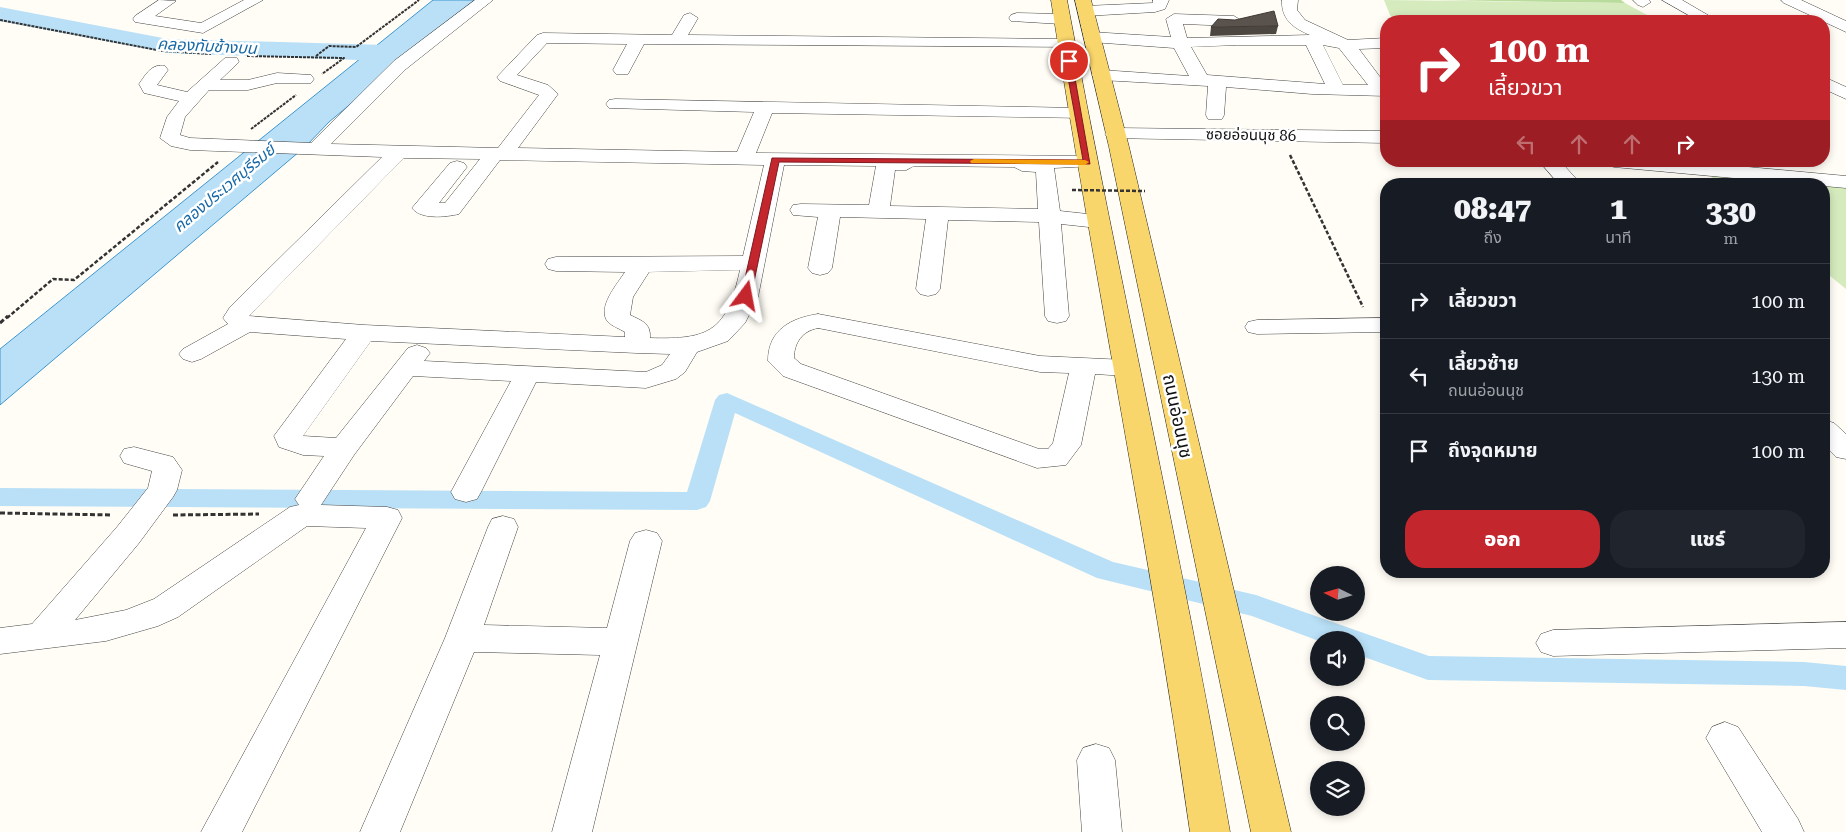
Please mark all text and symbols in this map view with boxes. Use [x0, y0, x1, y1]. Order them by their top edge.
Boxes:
text: 100 m [1488, 30, 1589, 71]
water label: คลองทับช้างบน [157, 34, 258, 58]
icon: right [1405, 35, 1470, 100]
pin [1048, 40, 1090, 82]
icon: arrive [1055, 47, 1083, 75]
text: เลี้ยวขวา [1488, 75, 1563, 100]
street label: ซอยอ่อนนุช 86 [1206, 125, 1296, 145]
icon: left [1512, 130, 1540, 158]
icon: ahead [1565, 130, 1593, 158]
icon: ahead [1618, 130, 1646, 158]
icon: right [1671, 130, 1699, 158]
water label: คลองประเวศบุรีรมย์ [169, 138, 282, 237]
text: 08:47 [1454, 191, 1531, 226]
text: 1 [1610, 191, 1627, 226]
text: 330 [1705, 194, 1756, 229]
text: ถึง [1484, 228, 1502, 247]
text: นาที [1605, 228, 1631, 247]
text: m [1723, 229, 1738, 248]
position arrow [719, 269, 771, 321]
icon: right [1405, 287, 1433, 315]
text: เลี้ยวขวา [1448, 289, 1517, 312]
text: 100 m [1751, 290, 1805, 313]
text: เลี้ยวซ้าย [1448, 352, 1519, 375]
icon: left [1405, 362, 1433, 390]
text: 130 m [1751, 365, 1805, 388]
street label: ถนนอ่อนนุช [1158, 372, 1197, 460]
text: ถนนอ่อนนุช [1448, 381, 1524, 400]
icon: arrive [1405, 437, 1433, 465]
text: ถึงจุดหมาย [1448, 439, 1538, 462]
text: 100 m [1751, 440, 1805, 463]
button: ออก [1405, 510, 1600, 568]
button: แชร์ [1610, 510, 1805, 568]
north arrow [1310, 566, 1365, 621]
map controls [1310, 566, 1365, 816]
button: sound [1310, 631, 1365, 686]
button: search [1310, 696, 1365, 751]
button: layers [1310, 761, 1365, 816]

